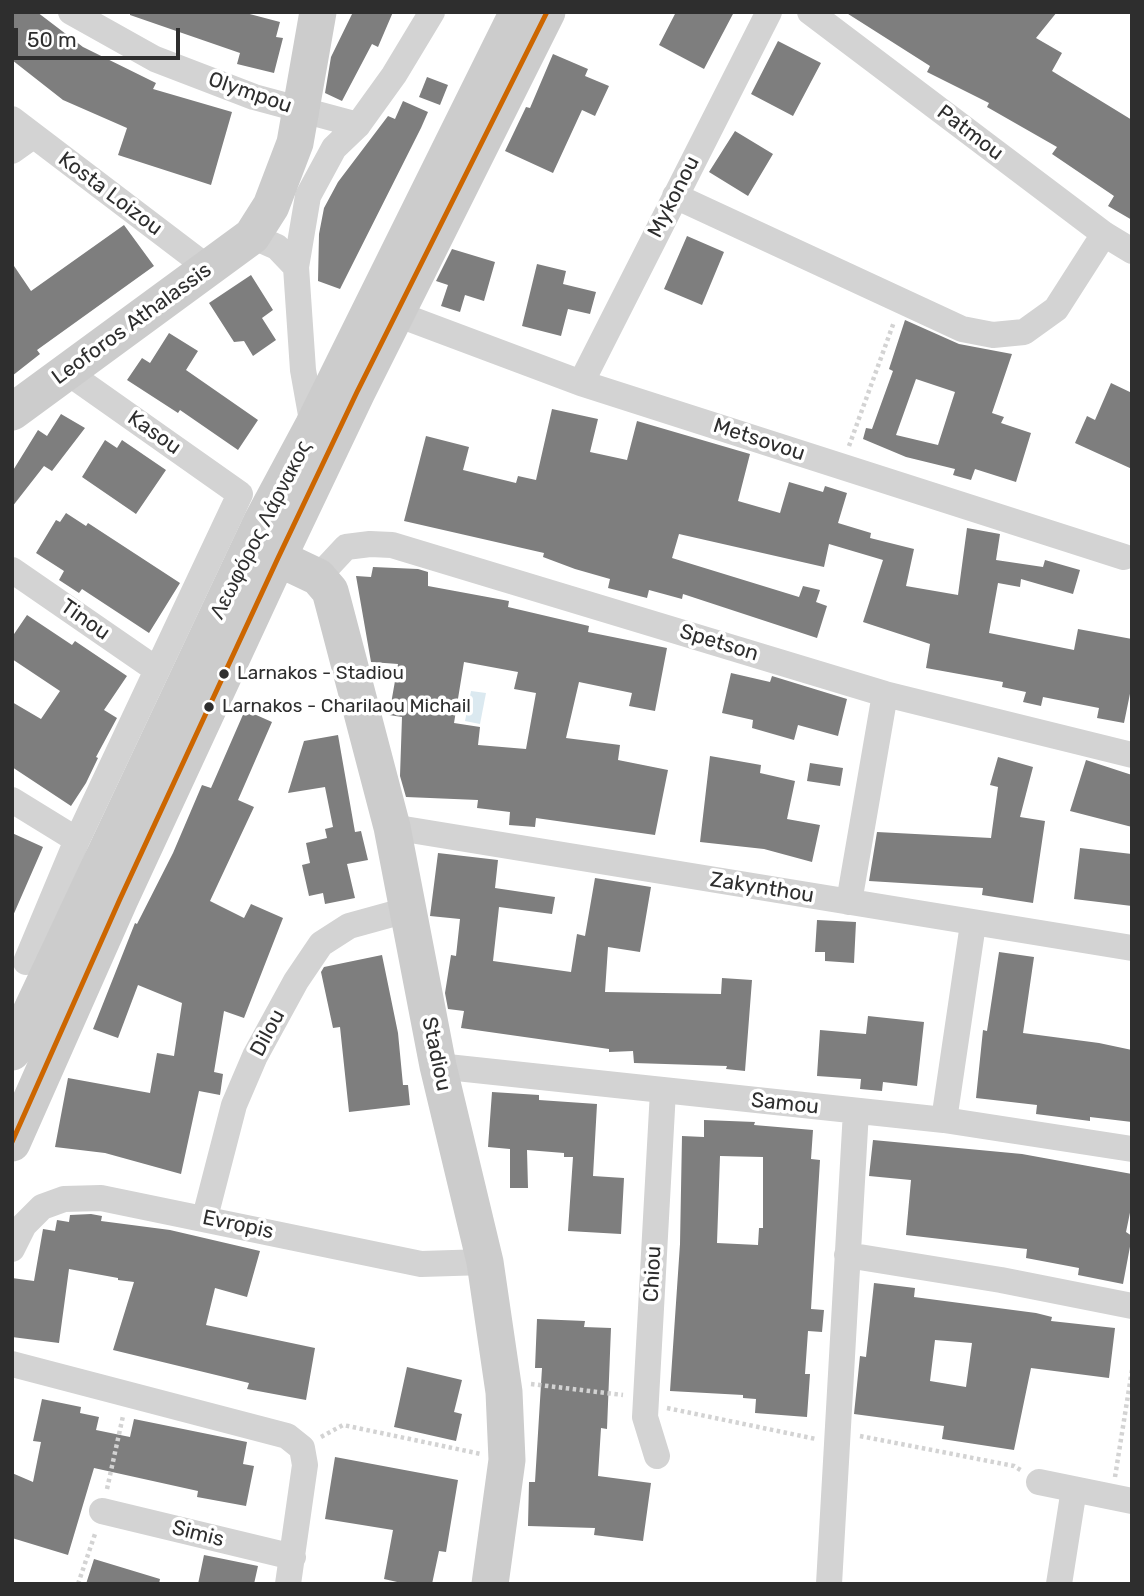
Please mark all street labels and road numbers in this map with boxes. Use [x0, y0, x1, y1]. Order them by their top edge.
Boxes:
street label: Olympou [205, 67, 295, 119]
street label: Patmou [932, 100, 1008, 166]
street label: Kosta Loizou [53, 147, 167, 241]
street label: Mykonou [643, 152, 705, 242]
street label: Leoforos Athalassis [47, 258, 217, 390]
street label: Kasou [122, 406, 186, 460]
street label: Metsovou [710, 413, 808, 467]
street label: Λεωφόρος Λάρνακος [205, 437, 317, 623]
street label: Tinou [55, 594, 115, 646]
street label: Spetson [677, 619, 761, 667]
street label: Zakynthou [708, 867, 816, 909]
street label: Dilou [245, 1005, 291, 1061]
street label: Stadiou [416, 1015, 456, 1093]
street label: Samou [750, 1088, 820, 1120]
street label: Evropis [200, 1205, 276, 1245]
street label: Chiou [639, 1245, 667, 1303]
street label: Simis [169, 1515, 227, 1553]

